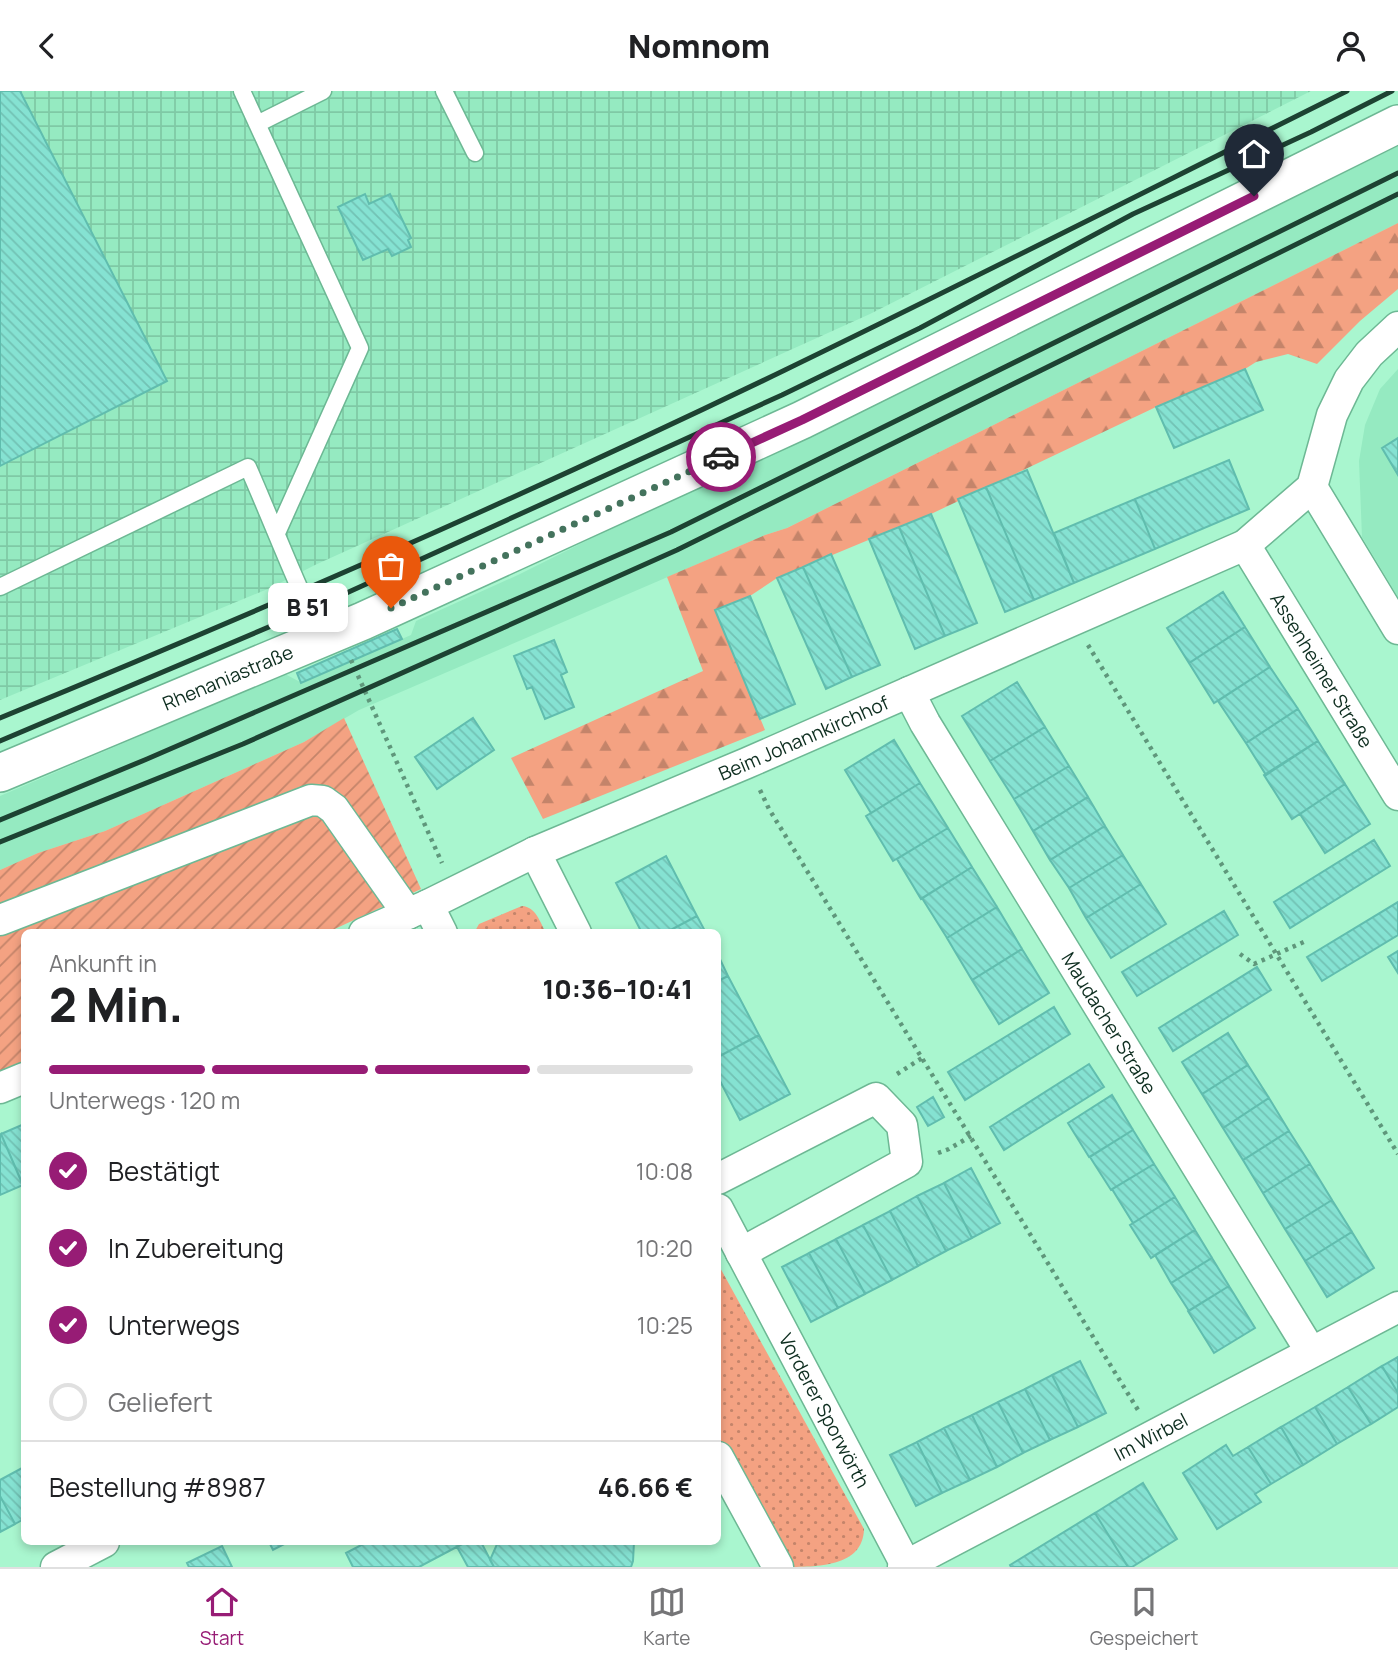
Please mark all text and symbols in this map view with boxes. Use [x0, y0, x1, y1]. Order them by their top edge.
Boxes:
text: Nomnom [628, 24, 770, 68]
icon: back [28, 27, 66, 65]
icon: person [1332, 27, 1370, 65]
pin [1224, 124, 1284, 196]
icon: home [1235, 135, 1273, 173]
courier [686, 422, 756, 492]
icon: car [702, 438, 740, 476]
pin [361, 536, 421, 608]
icon: bag [372, 547, 410, 585]
callout: B 51 [268, 583, 349, 633]
street label: Assenheimer Straße [1264, 588, 1379, 753]
text: B 51 [286, 591, 330, 623]
street label: Rhenaniastraße [159, 639, 297, 717]
street label: Beim Johannkirchhof [714, 689, 893, 787]
text: Ankunft in [49, 947, 157, 979]
street label: Maudacher Straße [1056, 947, 1163, 1099]
text: 10:36–10:41 [542, 971, 693, 1007]
text: 2 Min. [49, 973, 183, 1036]
text: Unterwegs · 120 m [49, 1084, 240, 1116]
icon: check [49, 1152, 87, 1190]
text: Bestätigt [108, 1153, 220, 1189]
text: 10:08 [636, 1155, 693, 1187]
icon: check [49, 1229, 87, 1267]
text: In Zubereitung [108, 1230, 284, 1266]
text: 10:20 [636, 1232, 693, 1264]
icon: check [49, 1306, 87, 1344]
text: Unterwegs [108, 1307, 240, 1343]
text: 10:25 [637, 1309, 693, 1341]
street label: Vorderer Sporwörth [773, 1329, 876, 1492]
text: Geliefert [108, 1384, 213, 1420]
street label: Im Wirbel [1109, 1407, 1192, 1467]
text: Bestellung #8987 [49, 1469, 266, 1505]
text: 46.66 € [598, 1469, 693, 1505]
tab: Start [200, 1583, 244, 1651]
tab: Karte [643, 1583, 690, 1651]
tab: Gespeichert [1090, 1583, 1198, 1651]

